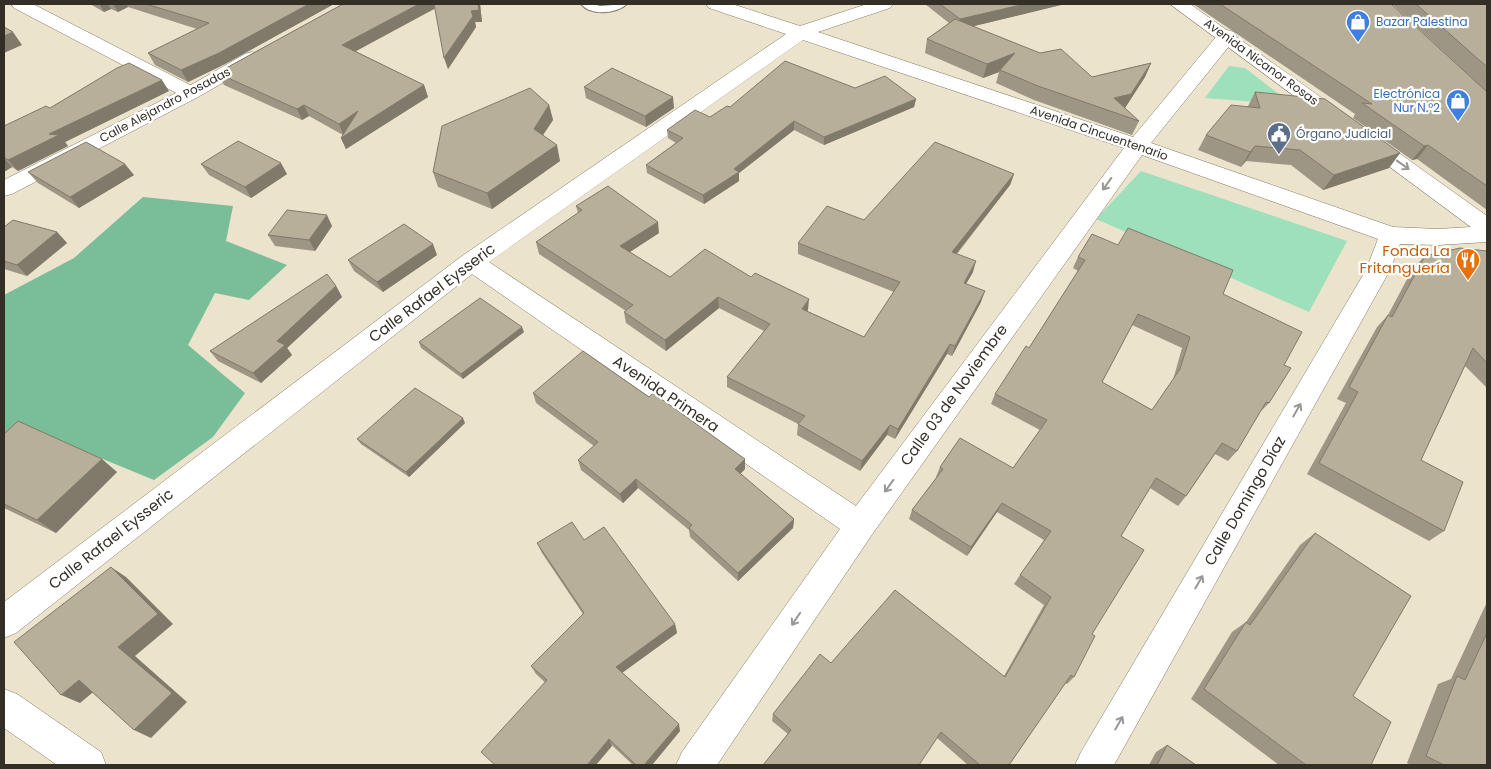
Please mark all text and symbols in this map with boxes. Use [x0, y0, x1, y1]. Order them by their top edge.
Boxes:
shop icon: Bazar Palestina [1345, 9, 1371, 43]
place label: Bazar Palestina [1376, 13, 1468, 30]
street label: Avenida Nicanor Rosas [1201, 14, 1322, 109]
street label: Calle Alejandro Posadas [96, 63, 233, 146]
place label: Electrónica Nur N.°2 [1374, 85, 1440, 116]
shop icon: Electrónica Nur N.°2 [1445, 88, 1471, 122]
street label: Avenida Cincuentenario [1028, 101, 1171, 164]
public building icon: Órgano Judicial [1266, 121, 1292, 155]
place label: Órgano Judicial [1296, 125, 1391, 142]
one-way arrow [1396, 160, 1410, 170]
one-way arrow [1102, 177, 1113, 190]
street label: Calle Rafael Eysseric [364, 238, 499, 347]
place label: Fonda La Fritanguería [1359, 240, 1450, 278]
restaurant icon: Fonda La Fritanguería [1455, 247, 1481, 281]
street label: Calle 03 de Noviembre [895, 320, 1012, 470]
street label: Avenida Primera [609, 350, 723, 437]
one-way arrow [1293, 404, 1303, 418]
street label: Calle Domingo Díaz [1199, 432, 1290, 569]
one-way arrow [883, 479, 894, 492]
street label: Calle Rafael Eysseric [44, 483, 178, 594]
one-way arrow [1195, 575, 1205, 589]
one-way arrow [791, 612, 801, 626]
one-way arrow [1114, 716, 1124, 731]

